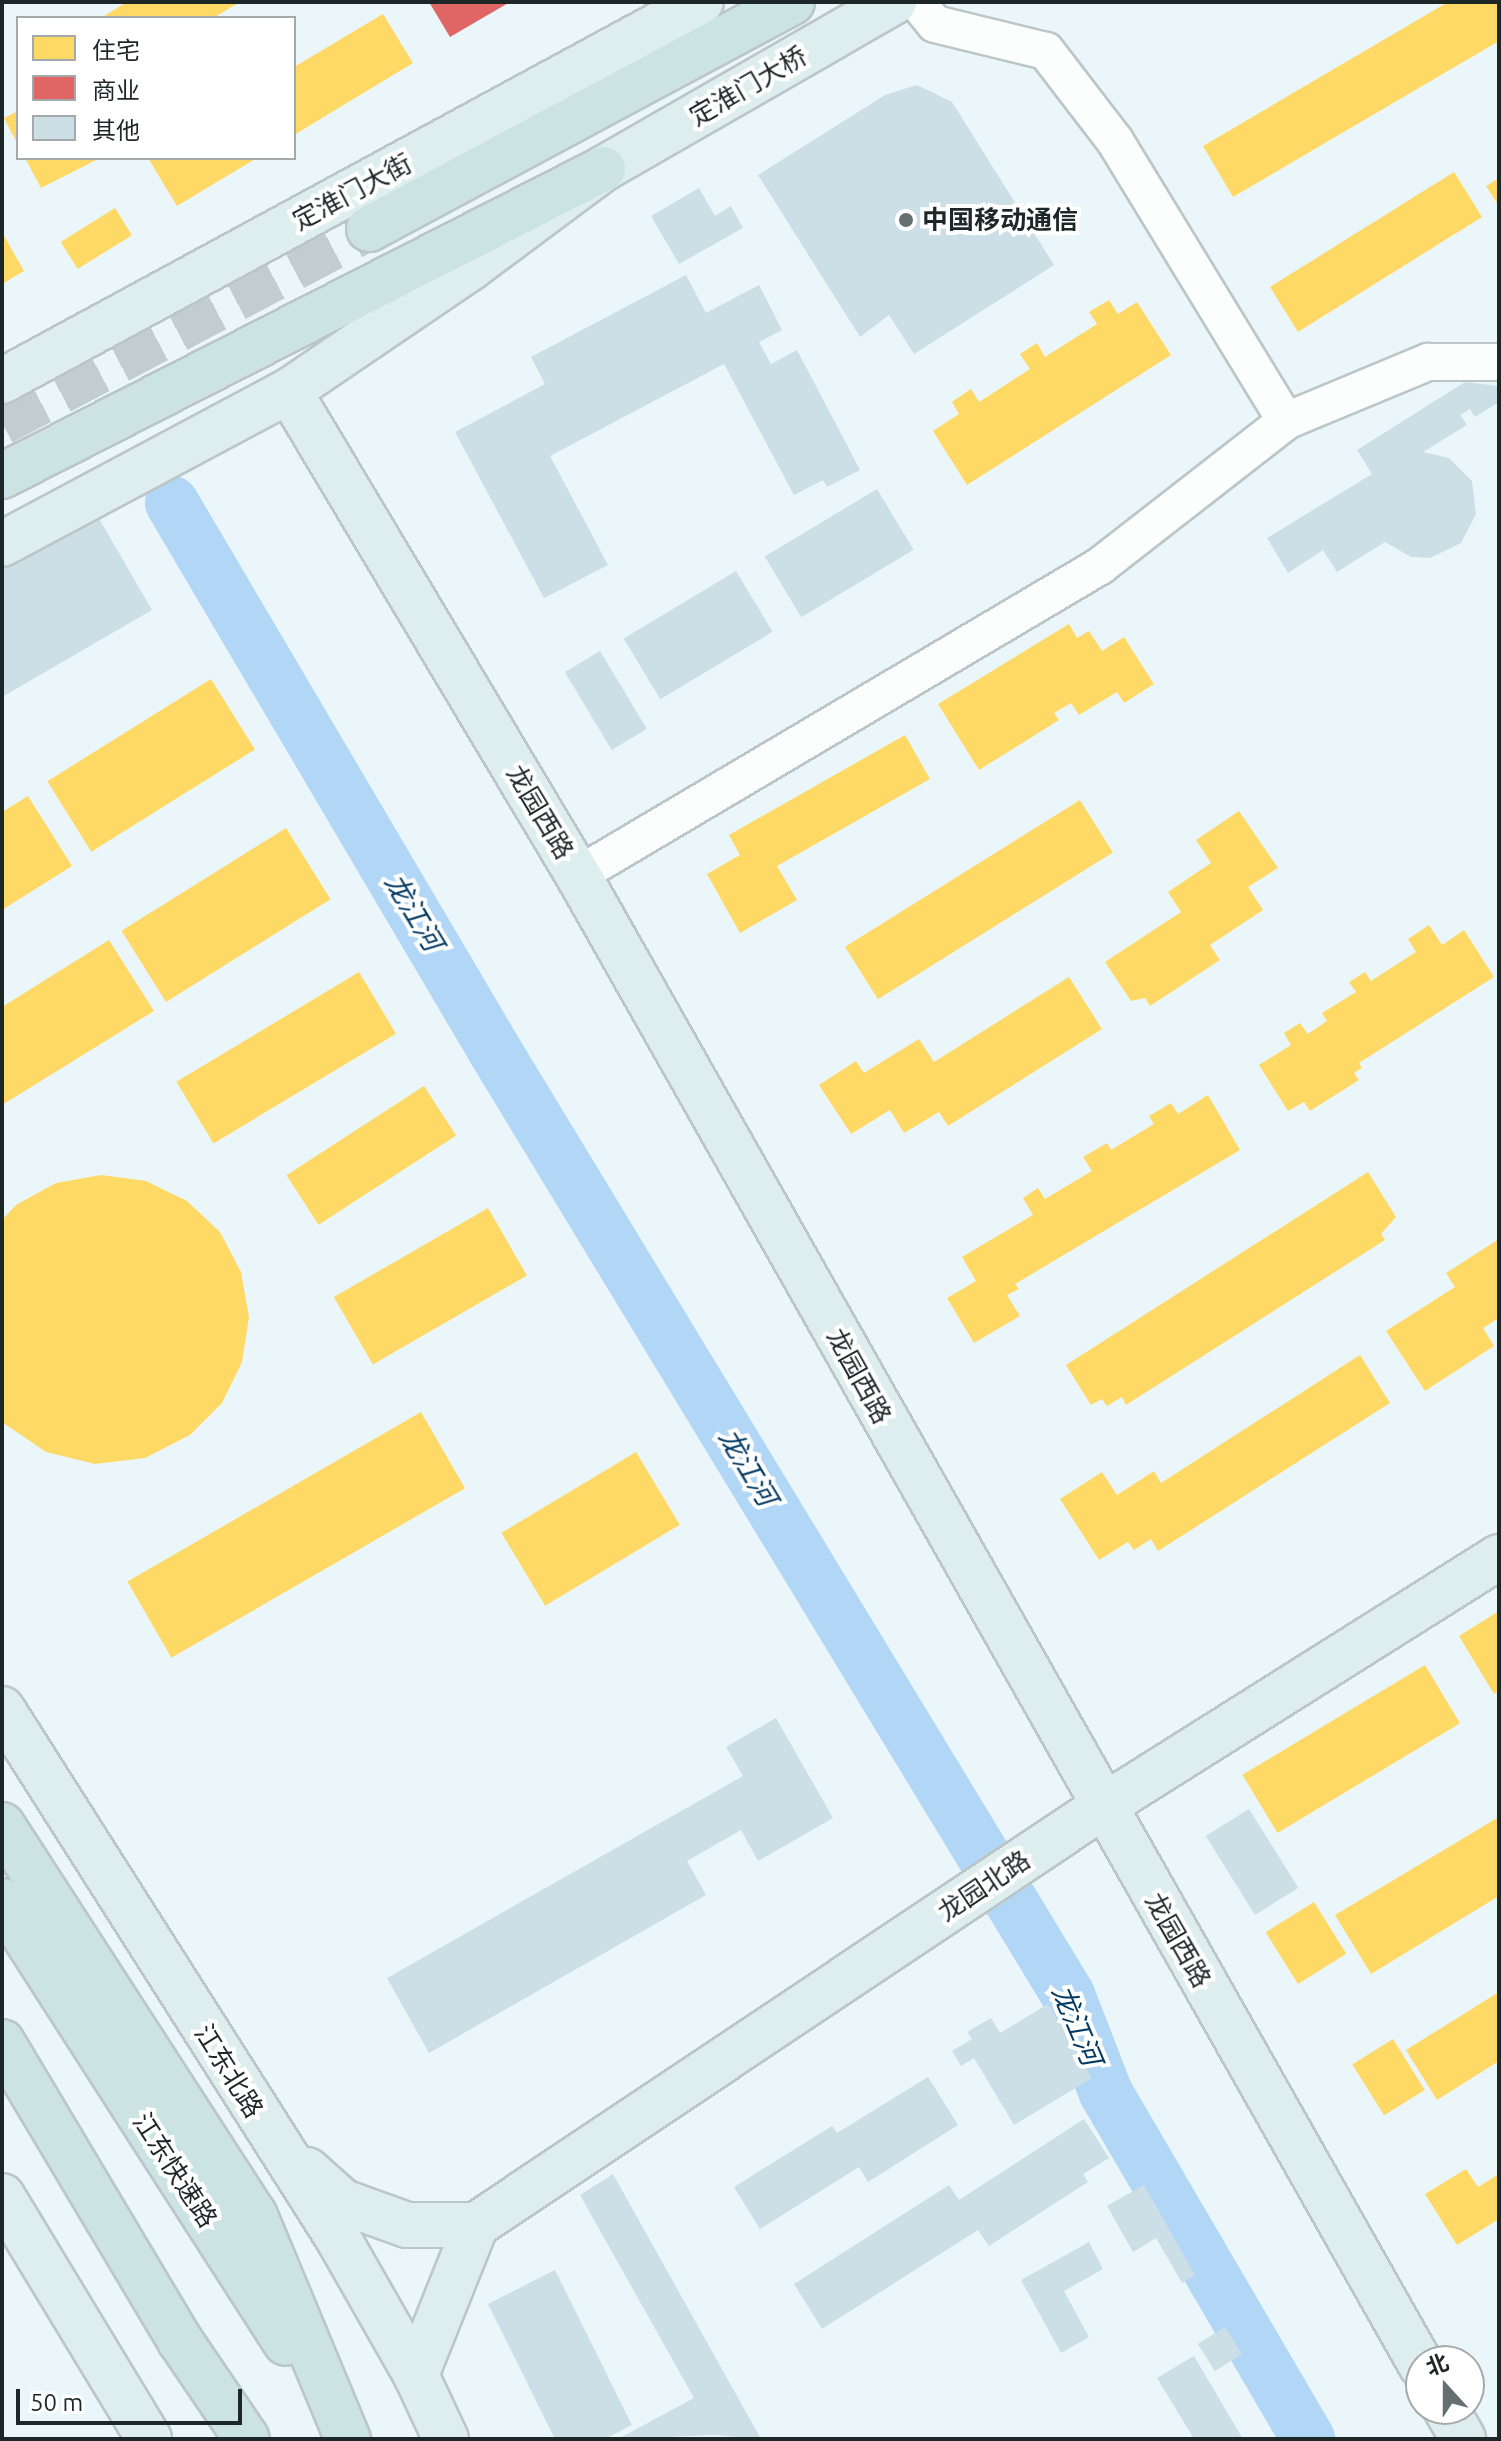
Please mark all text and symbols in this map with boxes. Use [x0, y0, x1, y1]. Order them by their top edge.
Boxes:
legend [16, 16, 296, 160]
text: 住宅 [92, 37, 140, 64]
street label: 定淮门大桥 [684, 40, 812, 132]
text: 商业 [92, 77, 140, 104]
text: 其他 [92, 117, 140, 144]
street label: 定淮门大街 [287, 148, 417, 236]
place label: 中国移动通信 [922, 204, 1078, 236]
marker: 中国移动通信 [897, 211, 915, 229]
street label: 龙园西路 [500, 759, 580, 865]
water label: 龙江河 [378, 867, 450, 957]
street label: 龙园西路 [820, 1323, 898, 1429]
water label: 龙江河 [712, 1422, 784, 1512]
street label: 龙园北路 [932, 1844, 1036, 1928]
street label: 龙园西路 [1138, 1887, 1218, 1993]
water label: 龙江河 [1045, 1980, 1109, 2070]
street label: 江东北路 [188, 2019, 270, 2123]
street label: 江东快速路 [127, 2107, 223, 2233]
north arrow [1405, 2345, 1485, 2425]
text: 北 [1422, 2348, 1452, 2380]
scale bar [20, 2373, 246, 2423]
text: 50 m [30, 2389, 83, 2416]

